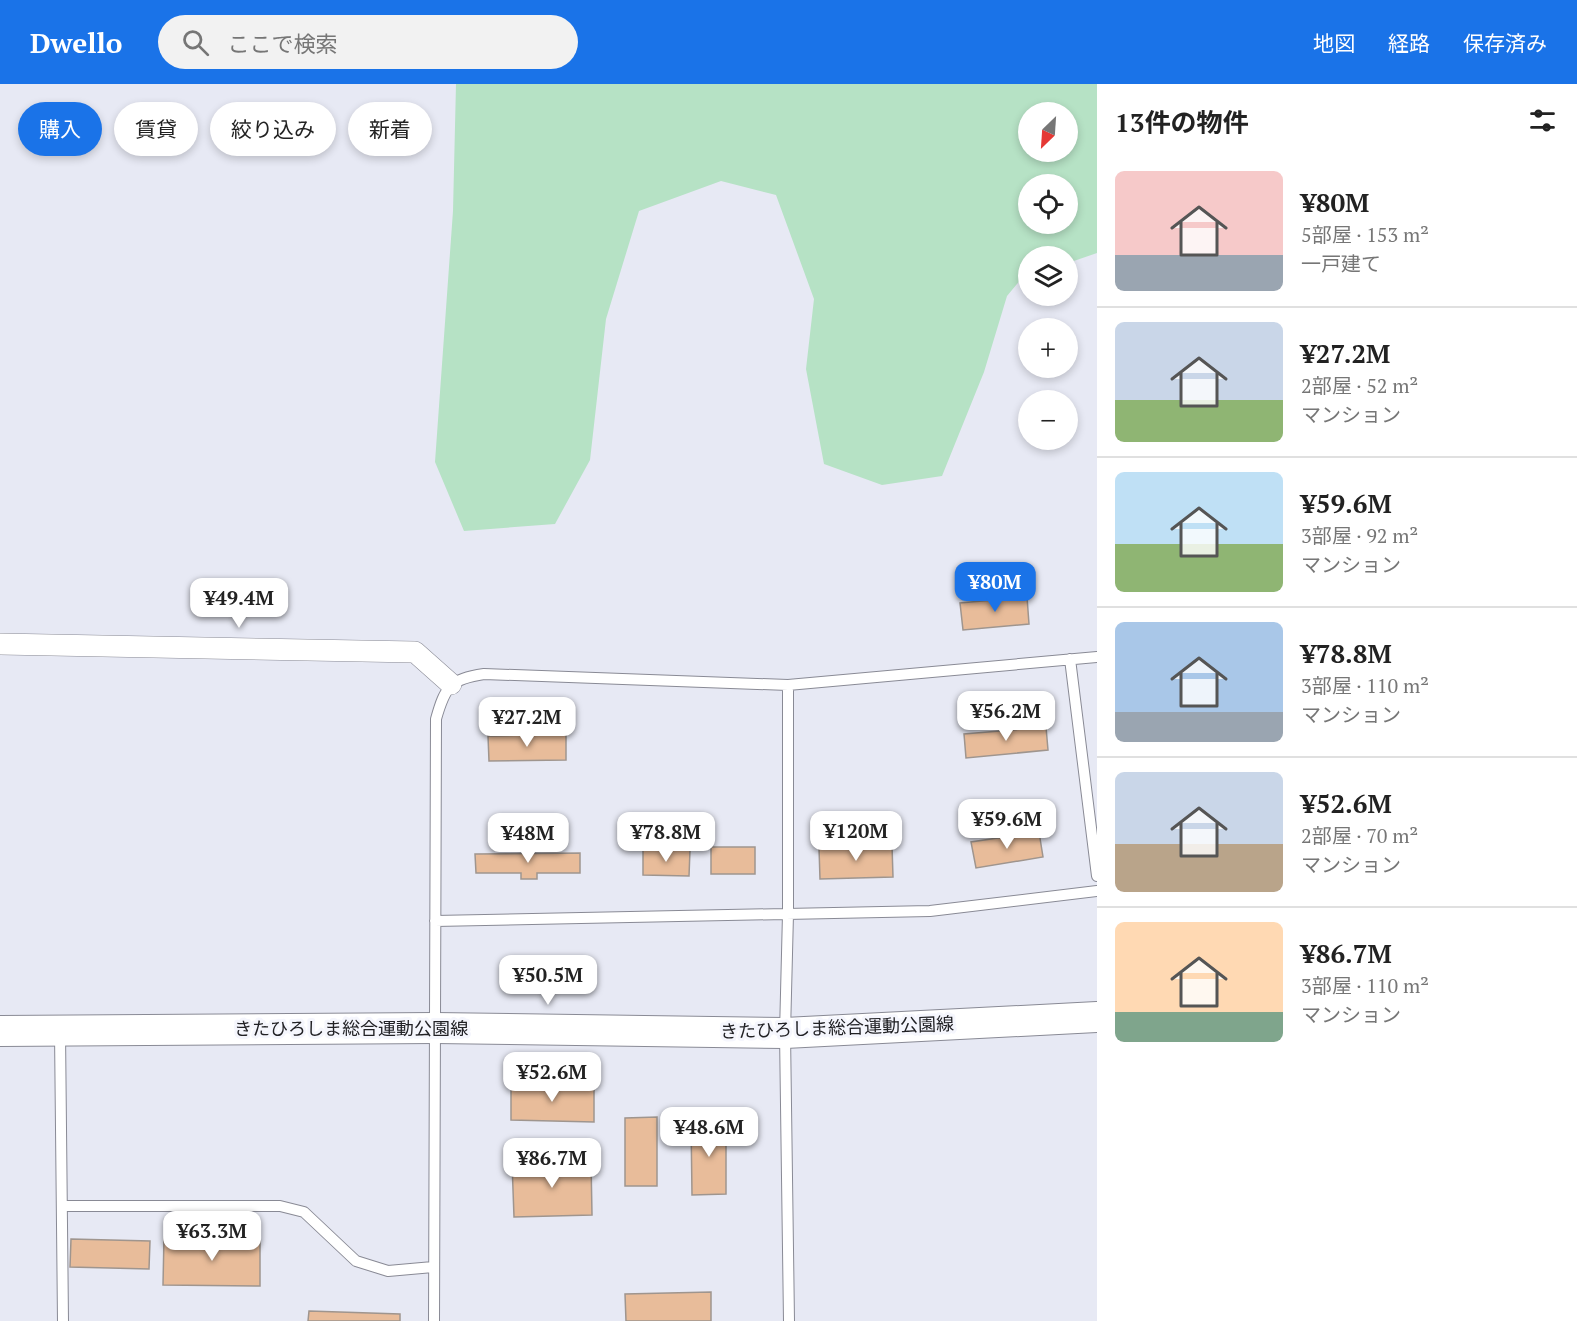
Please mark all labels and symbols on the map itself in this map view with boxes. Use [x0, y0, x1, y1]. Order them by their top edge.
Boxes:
north arrow [1018, 102, 1078, 162]
pin: ¥80M [959, 562, 1031, 613]
pin: ¥49.4M [190, 578, 288, 629]
pin: ¥56.2M [957, 691, 1055, 742]
pin: ¥27.2M [478, 697, 576, 748]
pin: ¥59.6M [958, 799, 1056, 850]
pin: ¥120M [814, 811, 898, 862]
pin: ¥78.8M [617, 812, 715, 863]
pin: ¥48M [492, 813, 564, 864]
pin: ¥50.5M [499, 955, 597, 1006]
street label: きたひろしま総合運動公園線 [720, 1011, 954, 1043]
street label: きたひろしま総合運動公園線 [234, 1016, 468, 1040]
pin: ¥52.6M [503, 1052, 601, 1103]
pin: ¥48.6M [660, 1107, 758, 1158]
pin: ¥86.7M [503, 1138, 601, 1189]
pin: ¥63.3M [163, 1211, 261, 1262]

